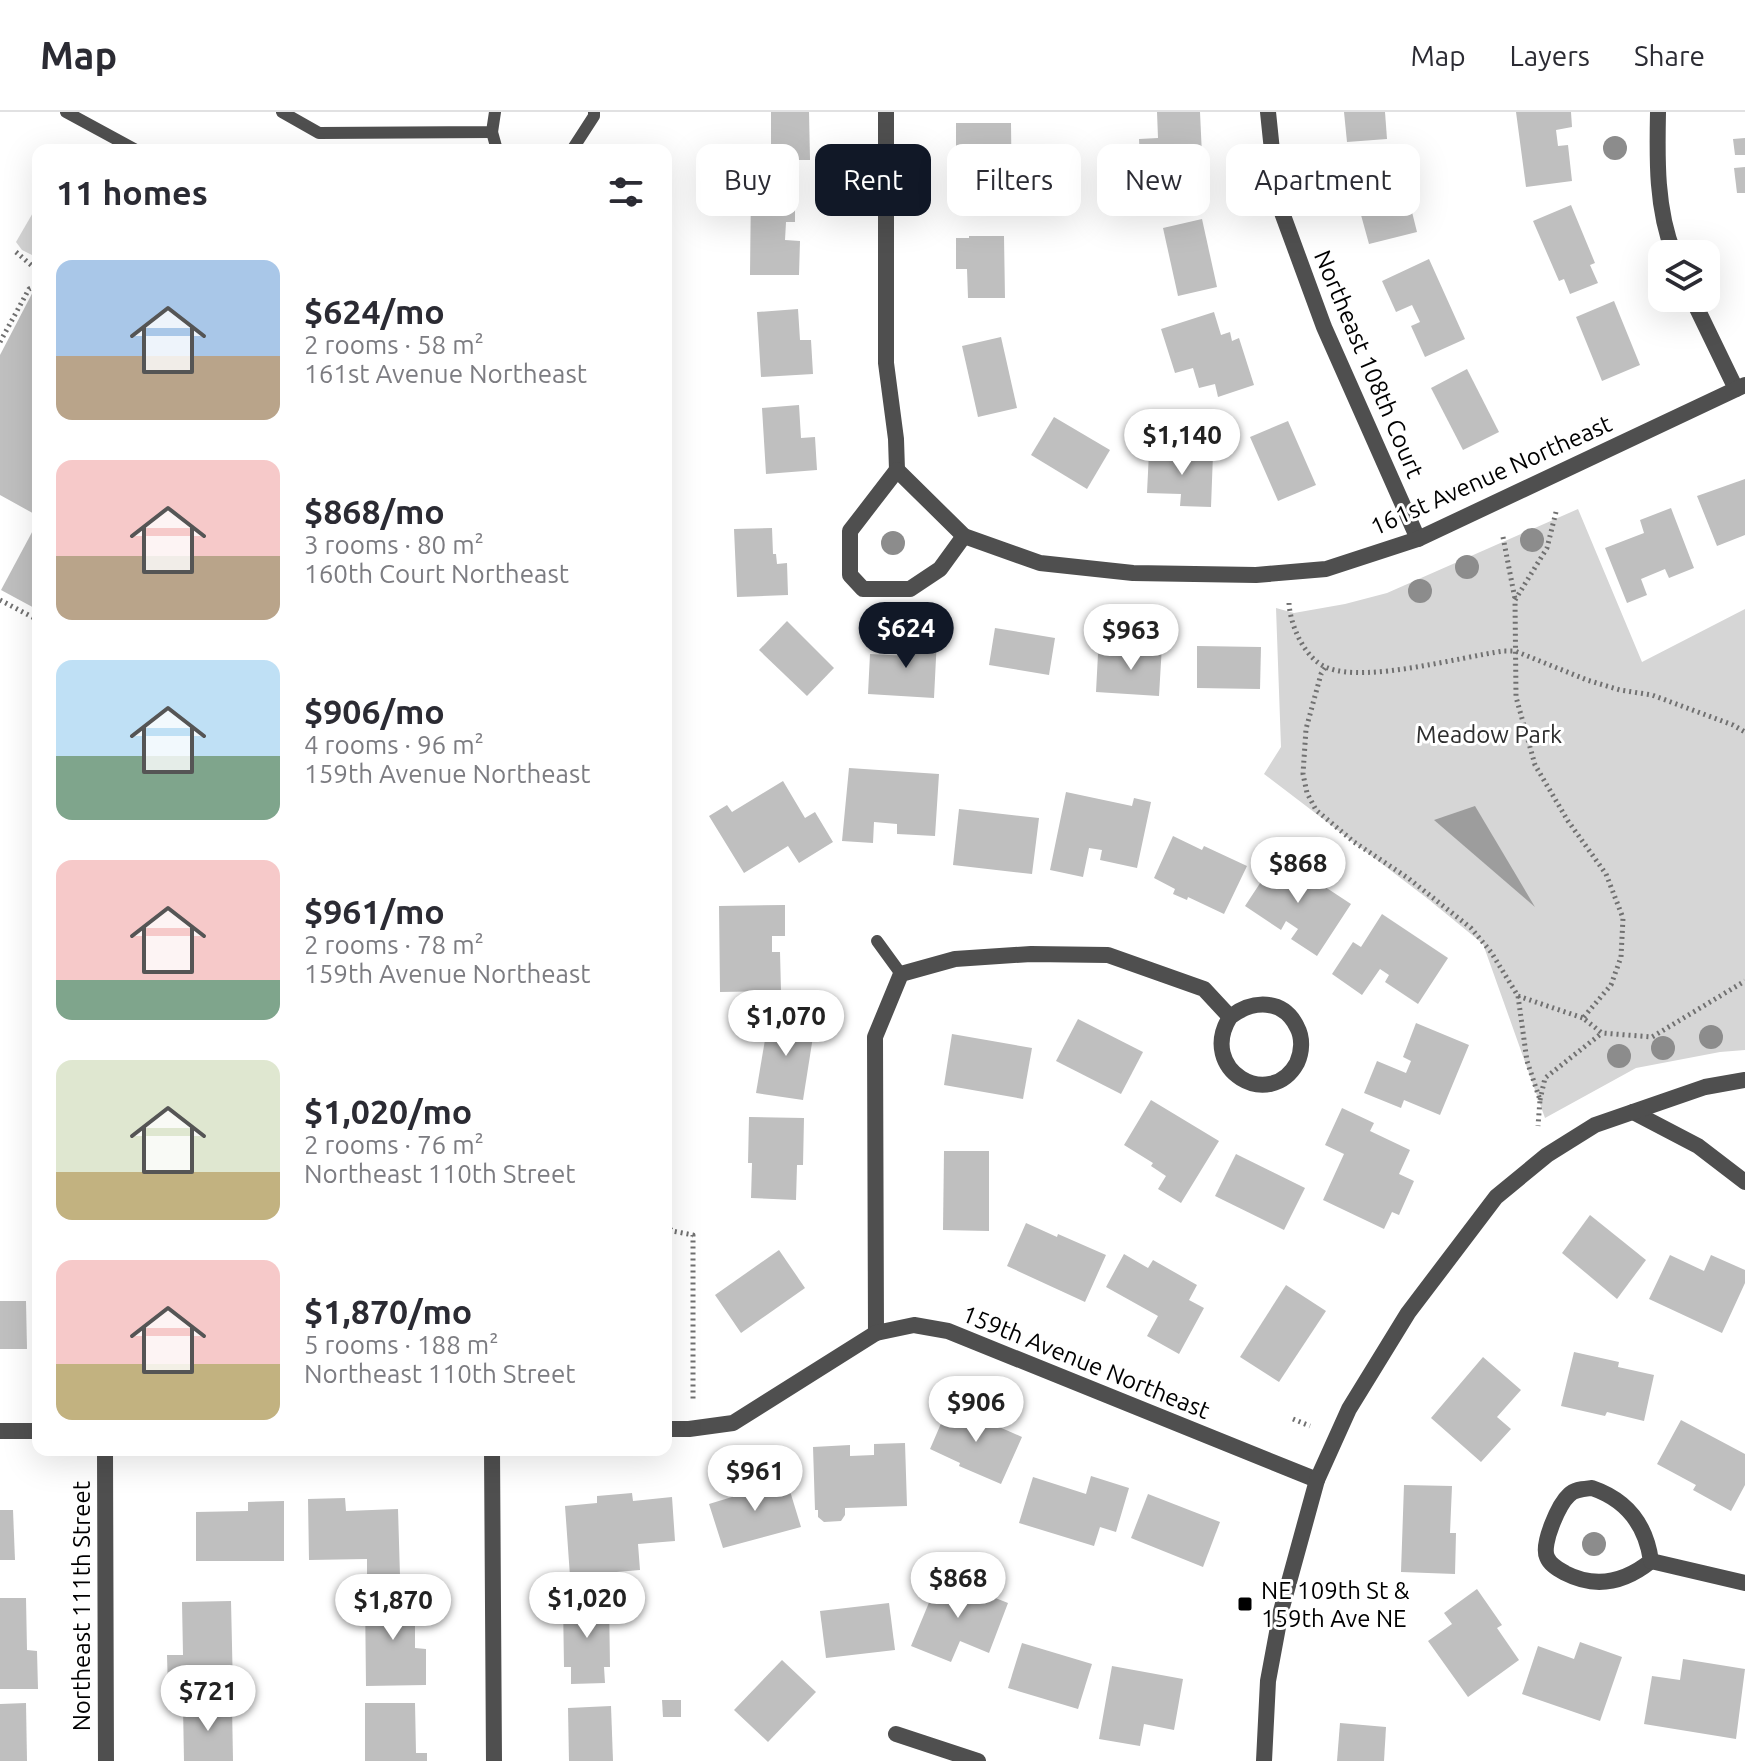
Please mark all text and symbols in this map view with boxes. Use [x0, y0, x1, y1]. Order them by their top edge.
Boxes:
text: Map [40, 34, 117, 76]
text: Map [1410, 40, 1466, 71]
text: Layers [1510, 40, 1590, 71]
text: Share [1634, 40, 1705, 71]
chip: Buy [696, 144, 799, 216]
chip: Rent [815, 144, 931, 216]
chip: Filters [947, 144, 1081, 216]
chip: New [1097, 144, 1210, 216]
chip: Apartment [1226, 144, 1420, 216]
icon: filters [604, 170, 648, 214]
text: 11 homes [56, 173, 208, 211]
map controls [1648, 240, 1720, 312]
button: layers [1648, 240, 1720, 312]
street label: Northeast 108th Court [1309, 246, 1429, 482]
icon: home [120, 292, 216, 388]
text: $624/mo [304, 292, 445, 330]
text: 2 rooms · 58 m² [304, 330, 484, 359]
text: 161st Avenue Northeast [304, 359, 587, 388]
pin: $1,140 [1117, 409, 1247, 477]
street label: 161st Avenue Northeast [1366, 409, 1616, 540]
text: $1,140 [1142, 420, 1222, 449]
icon: home [120, 492, 216, 588]
text: $868/mo [304, 492, 445, 530]
text: 3 rooms · 80 m² [304, 530, 484, 559]
text: 160th Court Northeast [304, 559, 569, 588]
pin: $624 [859, 602, 953, 670]
pin: $963 [1084, 604, 1178, 672]
text: $624 [877, 613, 935, 642]
text: $963 [1102, 615, 1160, 644]
icon: home [120, 692, 216, 788]
text: $906/mo [304, 692, 445, 730]
park label: Meadow Park [1416, 721, 1562, 748]
text: 4 rooms · 96 m² [304, 730, 484, 759]
text: 159th Avenue Northeast [304, 759, 590, 788]
pin: $868 [1251, 837, 1345, 905]
text: $868 [1269, 848, 1327, 877]
icon: home [120, 892, 216, 988]
text: $961/mo [304, 892, 445, 930]
text: 2 rooms · 78 m² [304, 930, 484, 959]
text: 159th Avenue Northeast [304, 959, 590, 988]
pin: $1,070 [721, 990, 851, 1058]
text: $1,070 [746, 1001, 826, 1030]
icon: home [120, 1092, 216, 1188]
text: $1,020/mo [304, 1092, 472, 1130]
text: 2 rooms · 76 m² [304, 1130, 484, 1159]
text: Northeast 110th Street [304, 1159, 575, 1188]
icon: home [120, 1292, 216, 1388]
text: $1,870/mo [304, 1292, 472, 1330]
street label: 159th Avenue Northeast [958, 1300, 1214, 1424]
text: 5 rooms · 188 m² [304, 1330, 499, 1359]
text: Northeast 110th Street [304, 1359, 575, 1388]
pin: $906 [929, 1376, 1023, 1444]
text: $906 [947, 1387, 1005, 1416]
pin: $961 [708, 1445, 802, 1513]
text: $961 [726, 1456, 784, 1485]
street label: Northeast 111th Street [68, 1480, 95, 1731]
pin: $868 [911, 1552, 1005, 1620]
text: $868 [929, 1563, 987, 1592]
pin: $1,020 [522, 1572, 652, 1640]
pin: $1,870 [328, 1574, 458, 1642]
place label: NE 109th St & 159th Ave NE [1261, 1577, 1410, 1632]
text: $1,020 [547, 1583, 627, 1612]
text: $1,870 [353, 1585, 433, 1614]
marker: NE 109th St & 159th Ave NE [1236, 1595, 1254, 1613]
pin: $721 [161, 1665, 255, 1733]
text: $721 [179, 1676, 237, 1705]

